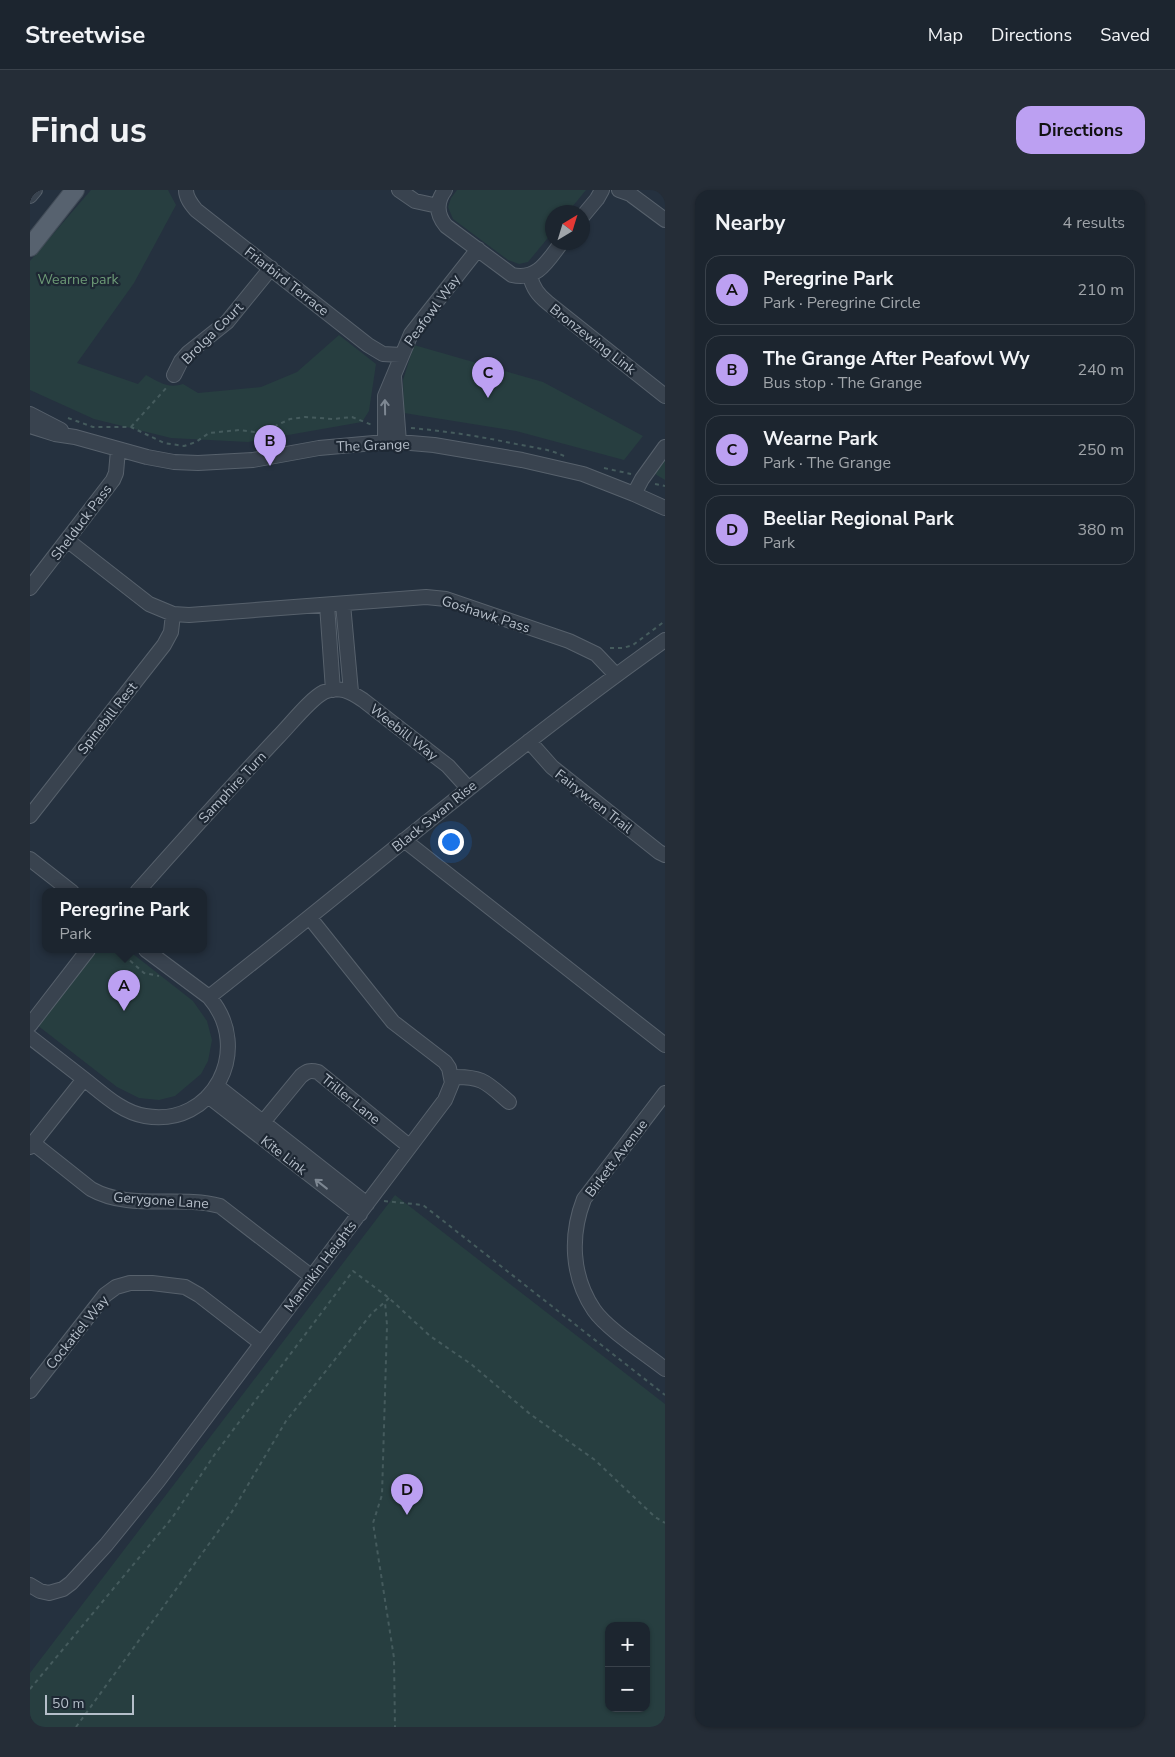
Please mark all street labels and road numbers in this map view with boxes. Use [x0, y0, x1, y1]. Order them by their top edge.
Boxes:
street label: Friarbird Terrace [241, 242, 333, 320]
street label: Peafowl Way [400, 270, 465, 350]
street label: Brolga Court [177, 298, 248, 368]
street label: Bronzewing Link [546, 300, 640, 380]
street label: The Grange [336, 435, 410, 456]
street label: Shelduck Pass [47, 480, 116, 564]
street label: Goshawk Pass [439, 591, 533, 638]
street label: Spinebill Rest [73, 678, 142, 758]
street label: Weebill Way [366, 700, 442, 766]
street label: Samphire Turn [194, 747, 271, 827]
street label: Fairywren Trail [551, 765, 637, 838]
street label: Black Swan Rise [388, 776, 481, 857]
street label: Triller Lane [317, 1070, 384, 1129]
street label: Birkett Avenue [581, 1116, 652, 1201]
street label: Kite Link [257, 1131, 311, 1180]
street label: Gerygone Lane [113, 1188, 209, 1213]
street label: Mannikin Heights [280, 1217, 361, 1316]
street label: Cockatiel Way [42, 1291, 114, 1373]

